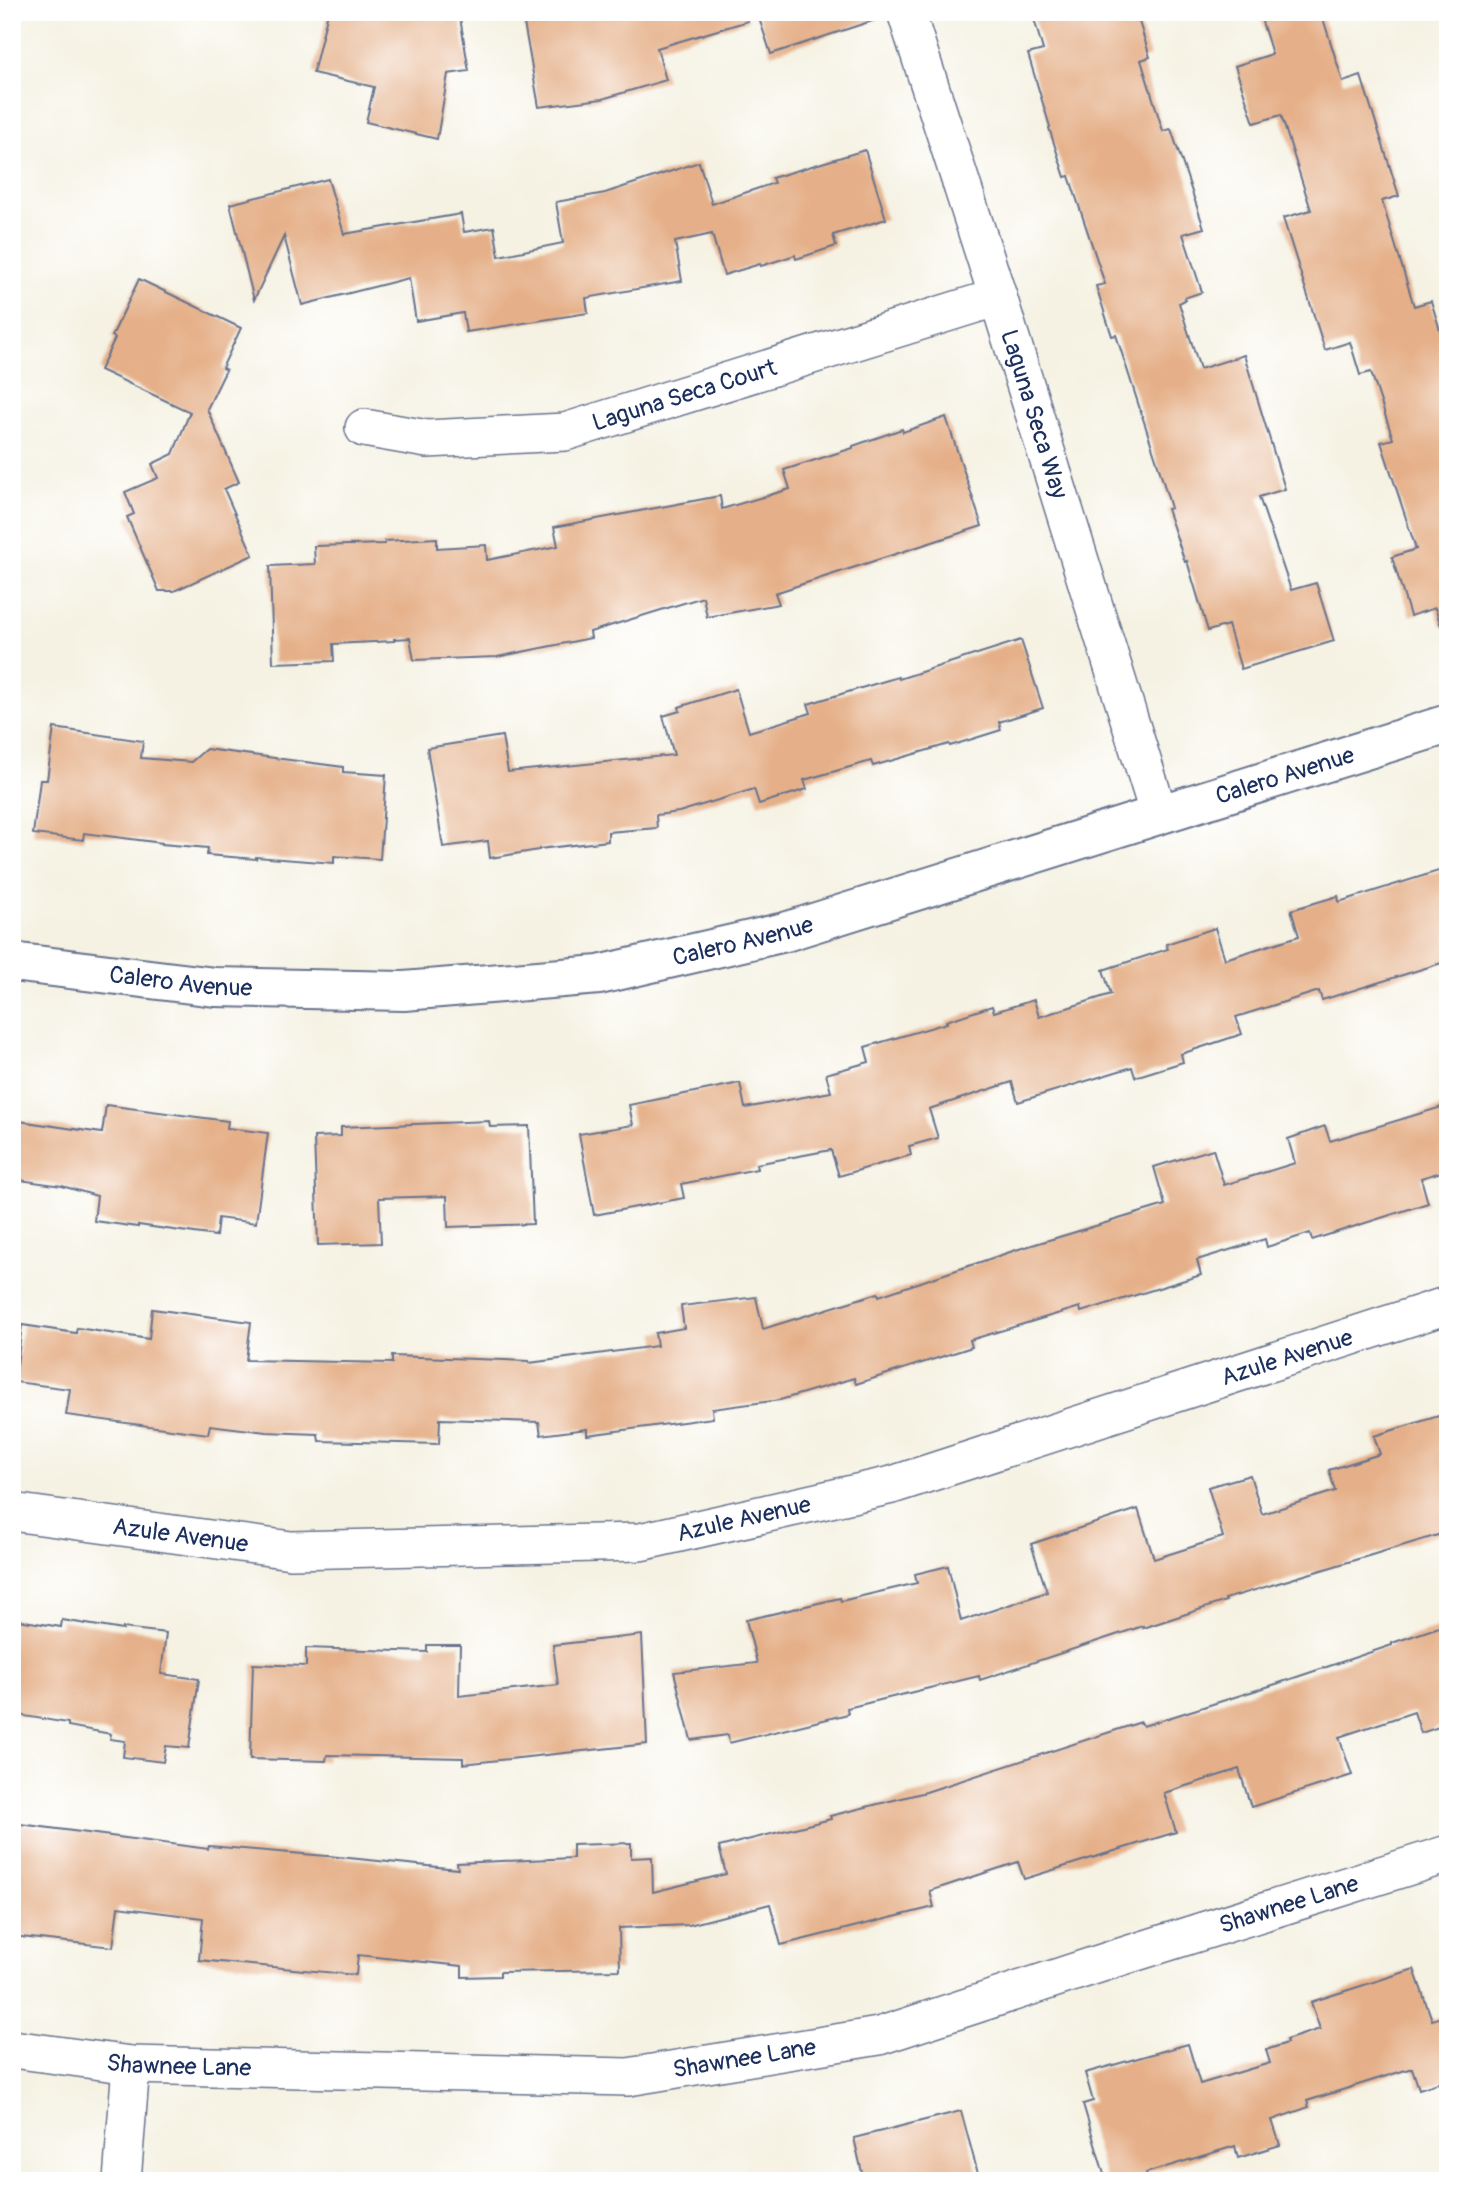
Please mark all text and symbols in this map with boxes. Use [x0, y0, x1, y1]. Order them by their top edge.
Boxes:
street label: Laguna Seca Way [994, 326, 1074, 502]
street label: Laguna Seca Court [589, 353, 780, 438]
street label: Calero Avenue [1212, 740, 1358, 811]
street label: Calero Avenue [670, 910, 817, 973]
street label: Calero Avenue [108, 960, 253, 1003]
street label: Azule Avenue [1218, 1323, 1357, 1392]
street label: Azule Avenue [674, 1490, 814, 1548]
street label: Azule Avenue [111, 1512, 250, 1559]
street label: Shawnee Lane [1216, 1869, 1362, 1940]
street label: Shawnee Lane [671, 2033, 818, 2084]
street label: Shawnee Lane [105, 2048, 252, 2083]

